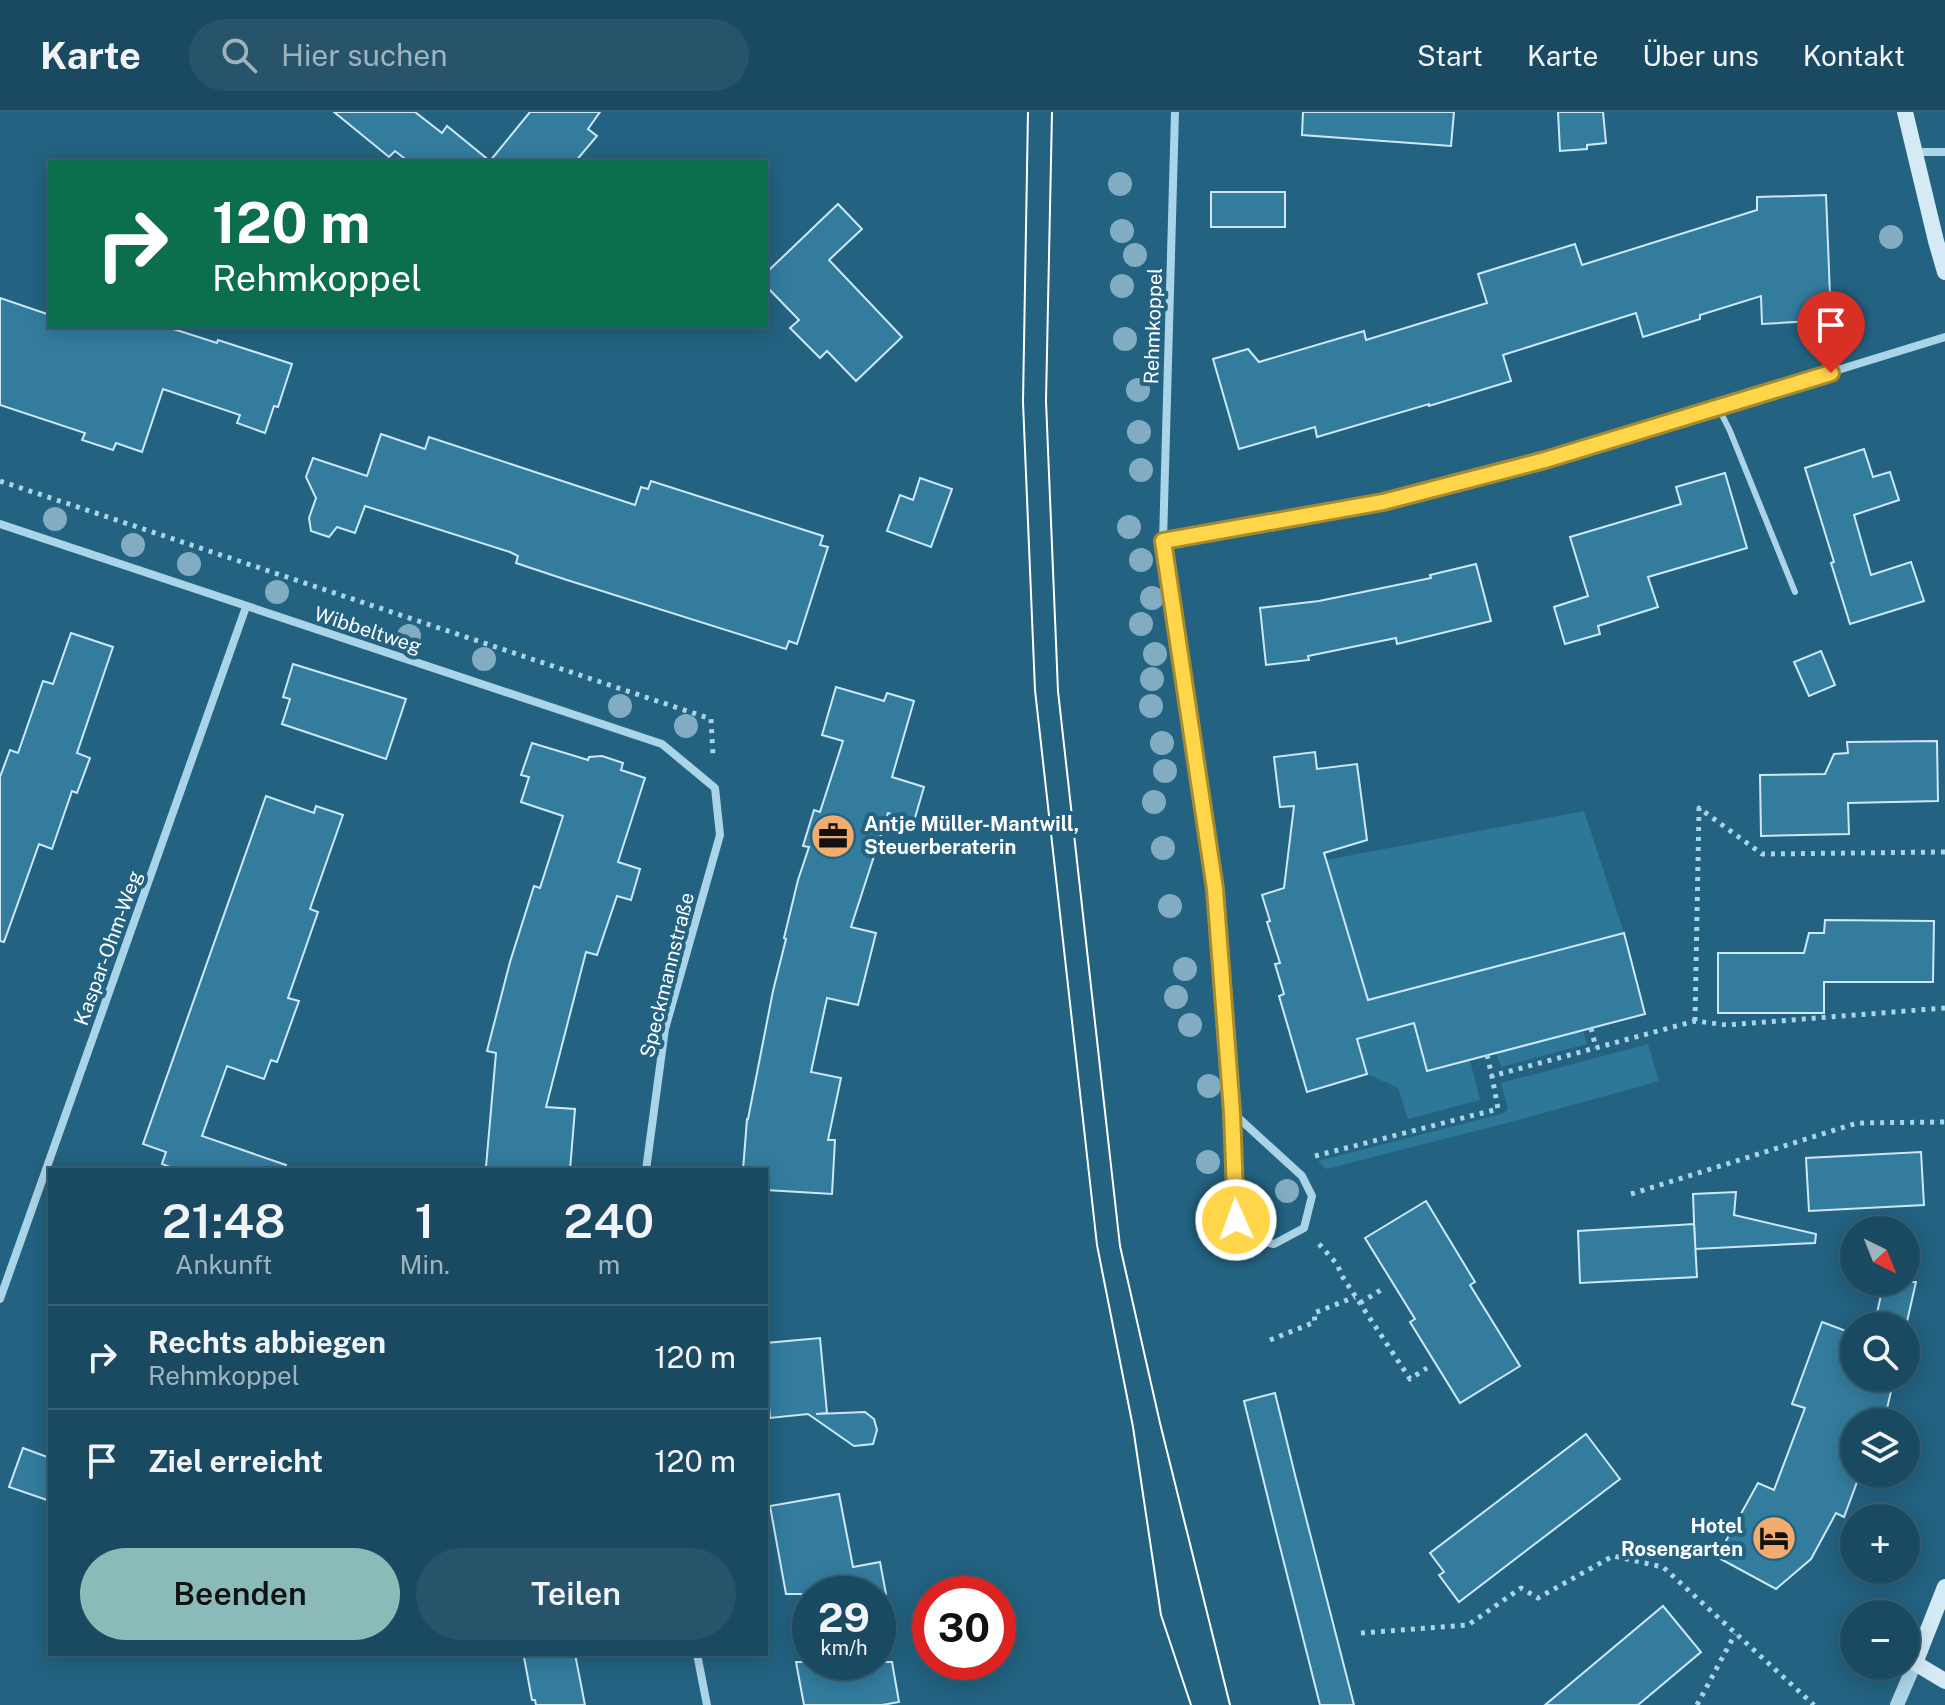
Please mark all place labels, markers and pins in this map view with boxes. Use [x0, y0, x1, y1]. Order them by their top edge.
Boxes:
pin [1797, 291, 1865, 373]
office icon: Antje Müller-Mantwill, Steuerberaterin [809, 812, 857, 860]
place label: Antje Müller-Mantwill, Steuerberaterin [864, 812, 1079, 859]
place label: Hotel Rosengarten [1621, 1514, 1743, 1561]
hotel icon: Hotel Rosengarten [1750, 1514, 1798, 1562]

